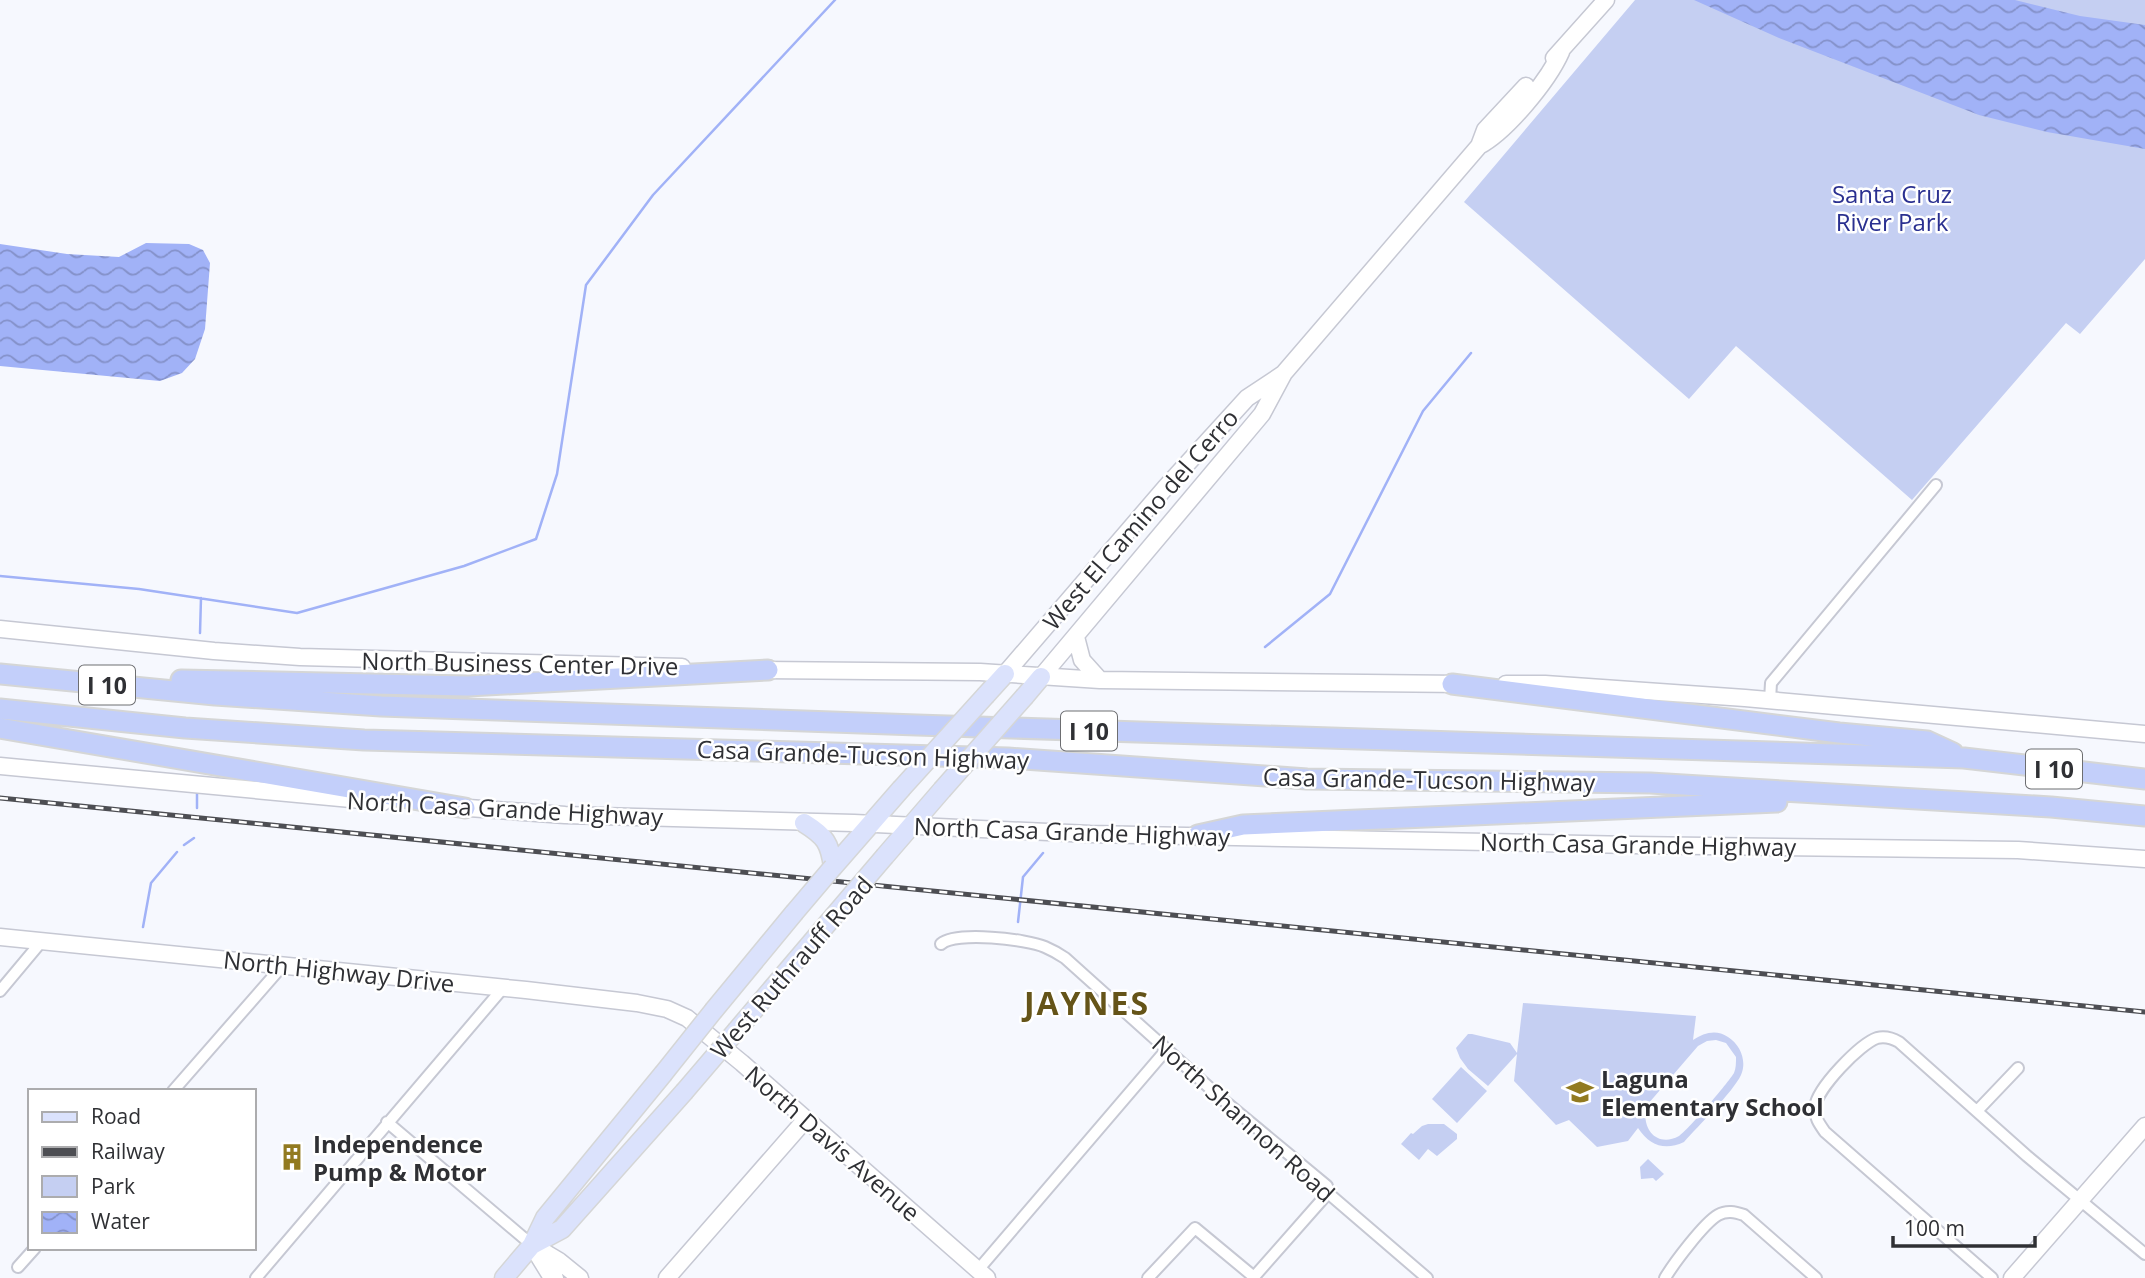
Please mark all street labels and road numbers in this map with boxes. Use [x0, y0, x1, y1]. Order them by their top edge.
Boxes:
street label: West El Camino del Cerro [1035, 401, 1245, 637]
street label: North Business Center Drive [361, 644, 679, 682]
road number: I 10 [79, 666, 135, 705]
road number: I 10 [1061, 712, 1117, 750]
street label: Casa Grande-Tucson Highway [696, 732, 1031, 776]
road number: I 10 [2026, 750, 2082, 789]
street label: Casa Grande-Tucson Highway [1263, 760, 1596, 798]
street label: North Casa Grande Highway [346, 783, 665, 833]
street label: North Casa Grande Highway [913, 809, 1232, 853]
street label: North Casa Grande Highway [1480, 825, 1797, 863]
street label: West Ruthrauff Road [702, 869, 880, 1065]
street label: North Highway Drive [222, 942, 456, 1000]
street label: North Shannon Road [1146, 1027, 1342, 1209]
street label: North Davis Avenue [738, 1058, 928, 1228]

